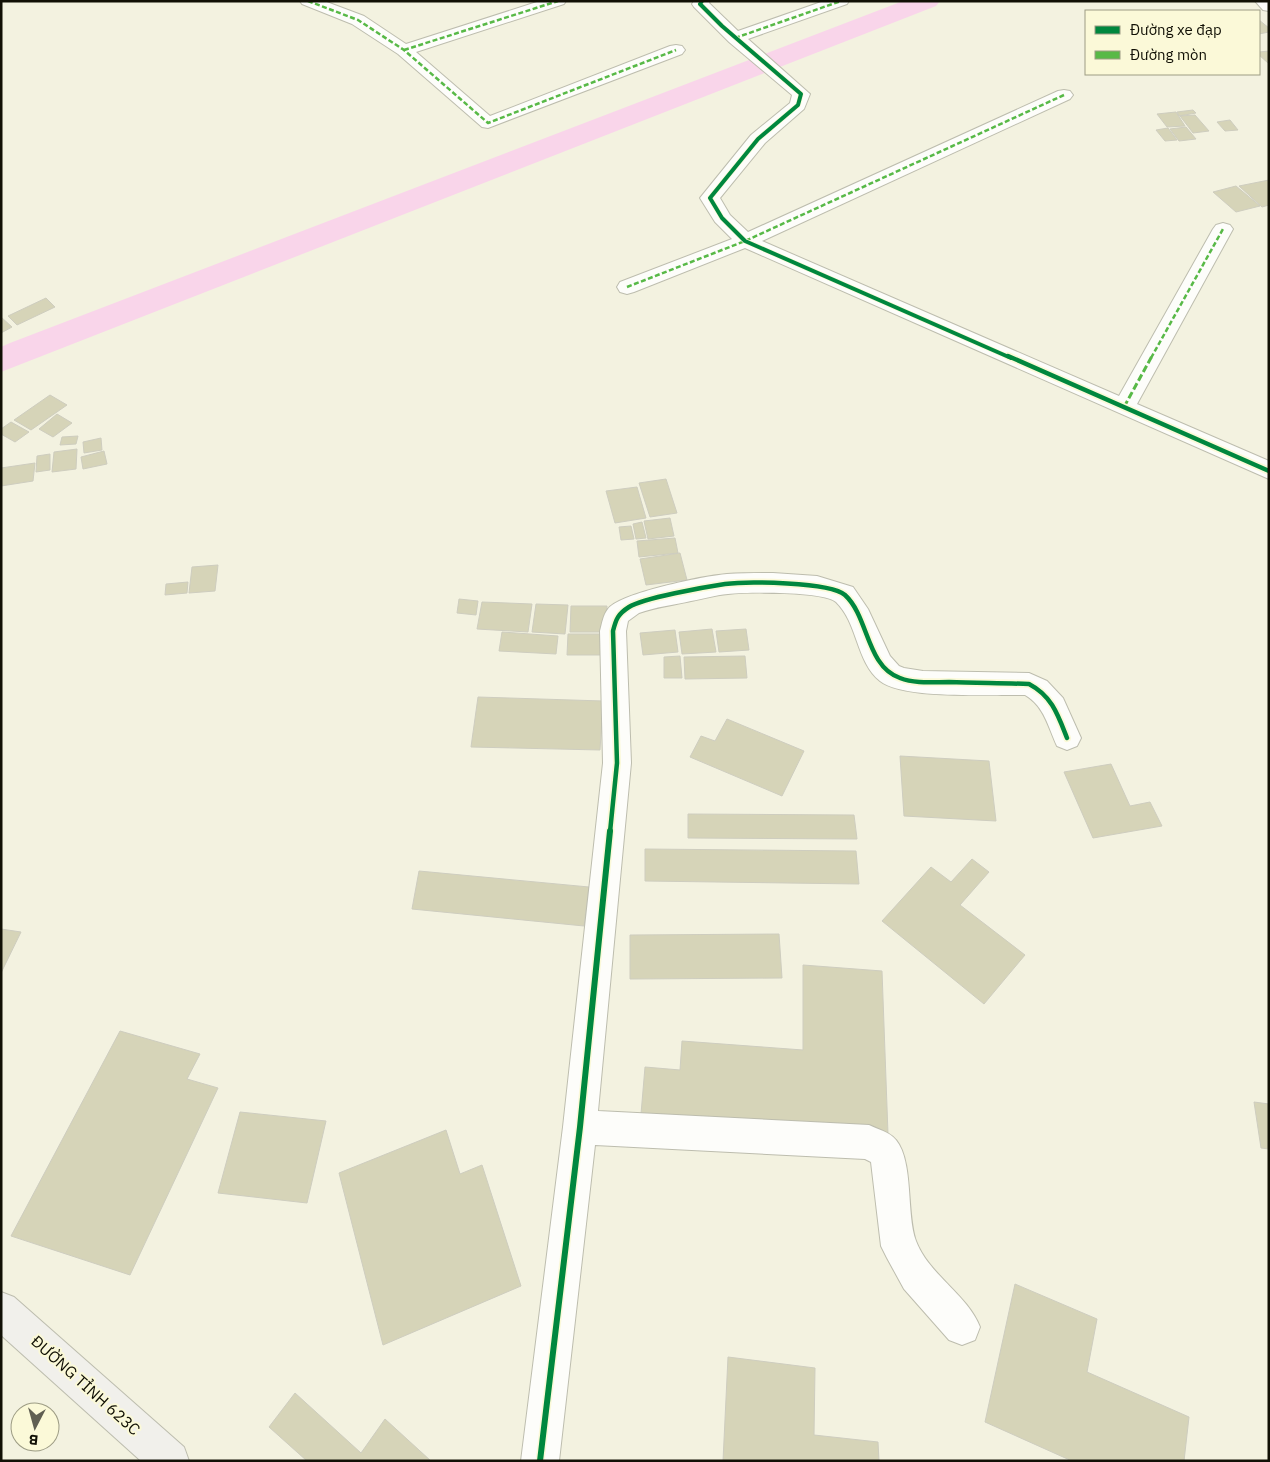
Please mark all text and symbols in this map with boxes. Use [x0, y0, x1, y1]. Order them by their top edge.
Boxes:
legend [1085, 10, 1260, 75]
text: Đường xe đạp [1130, 20, 1222, 39]
text: Đường mòn [1130, 45, 1207, 64]
street label: ĐƯỜNG TỈNH 623C [27, 1330, 145, 1439]
north arrow [10, 1402, 60, 1452]
text: B [28, 1430, 39, 1449]

